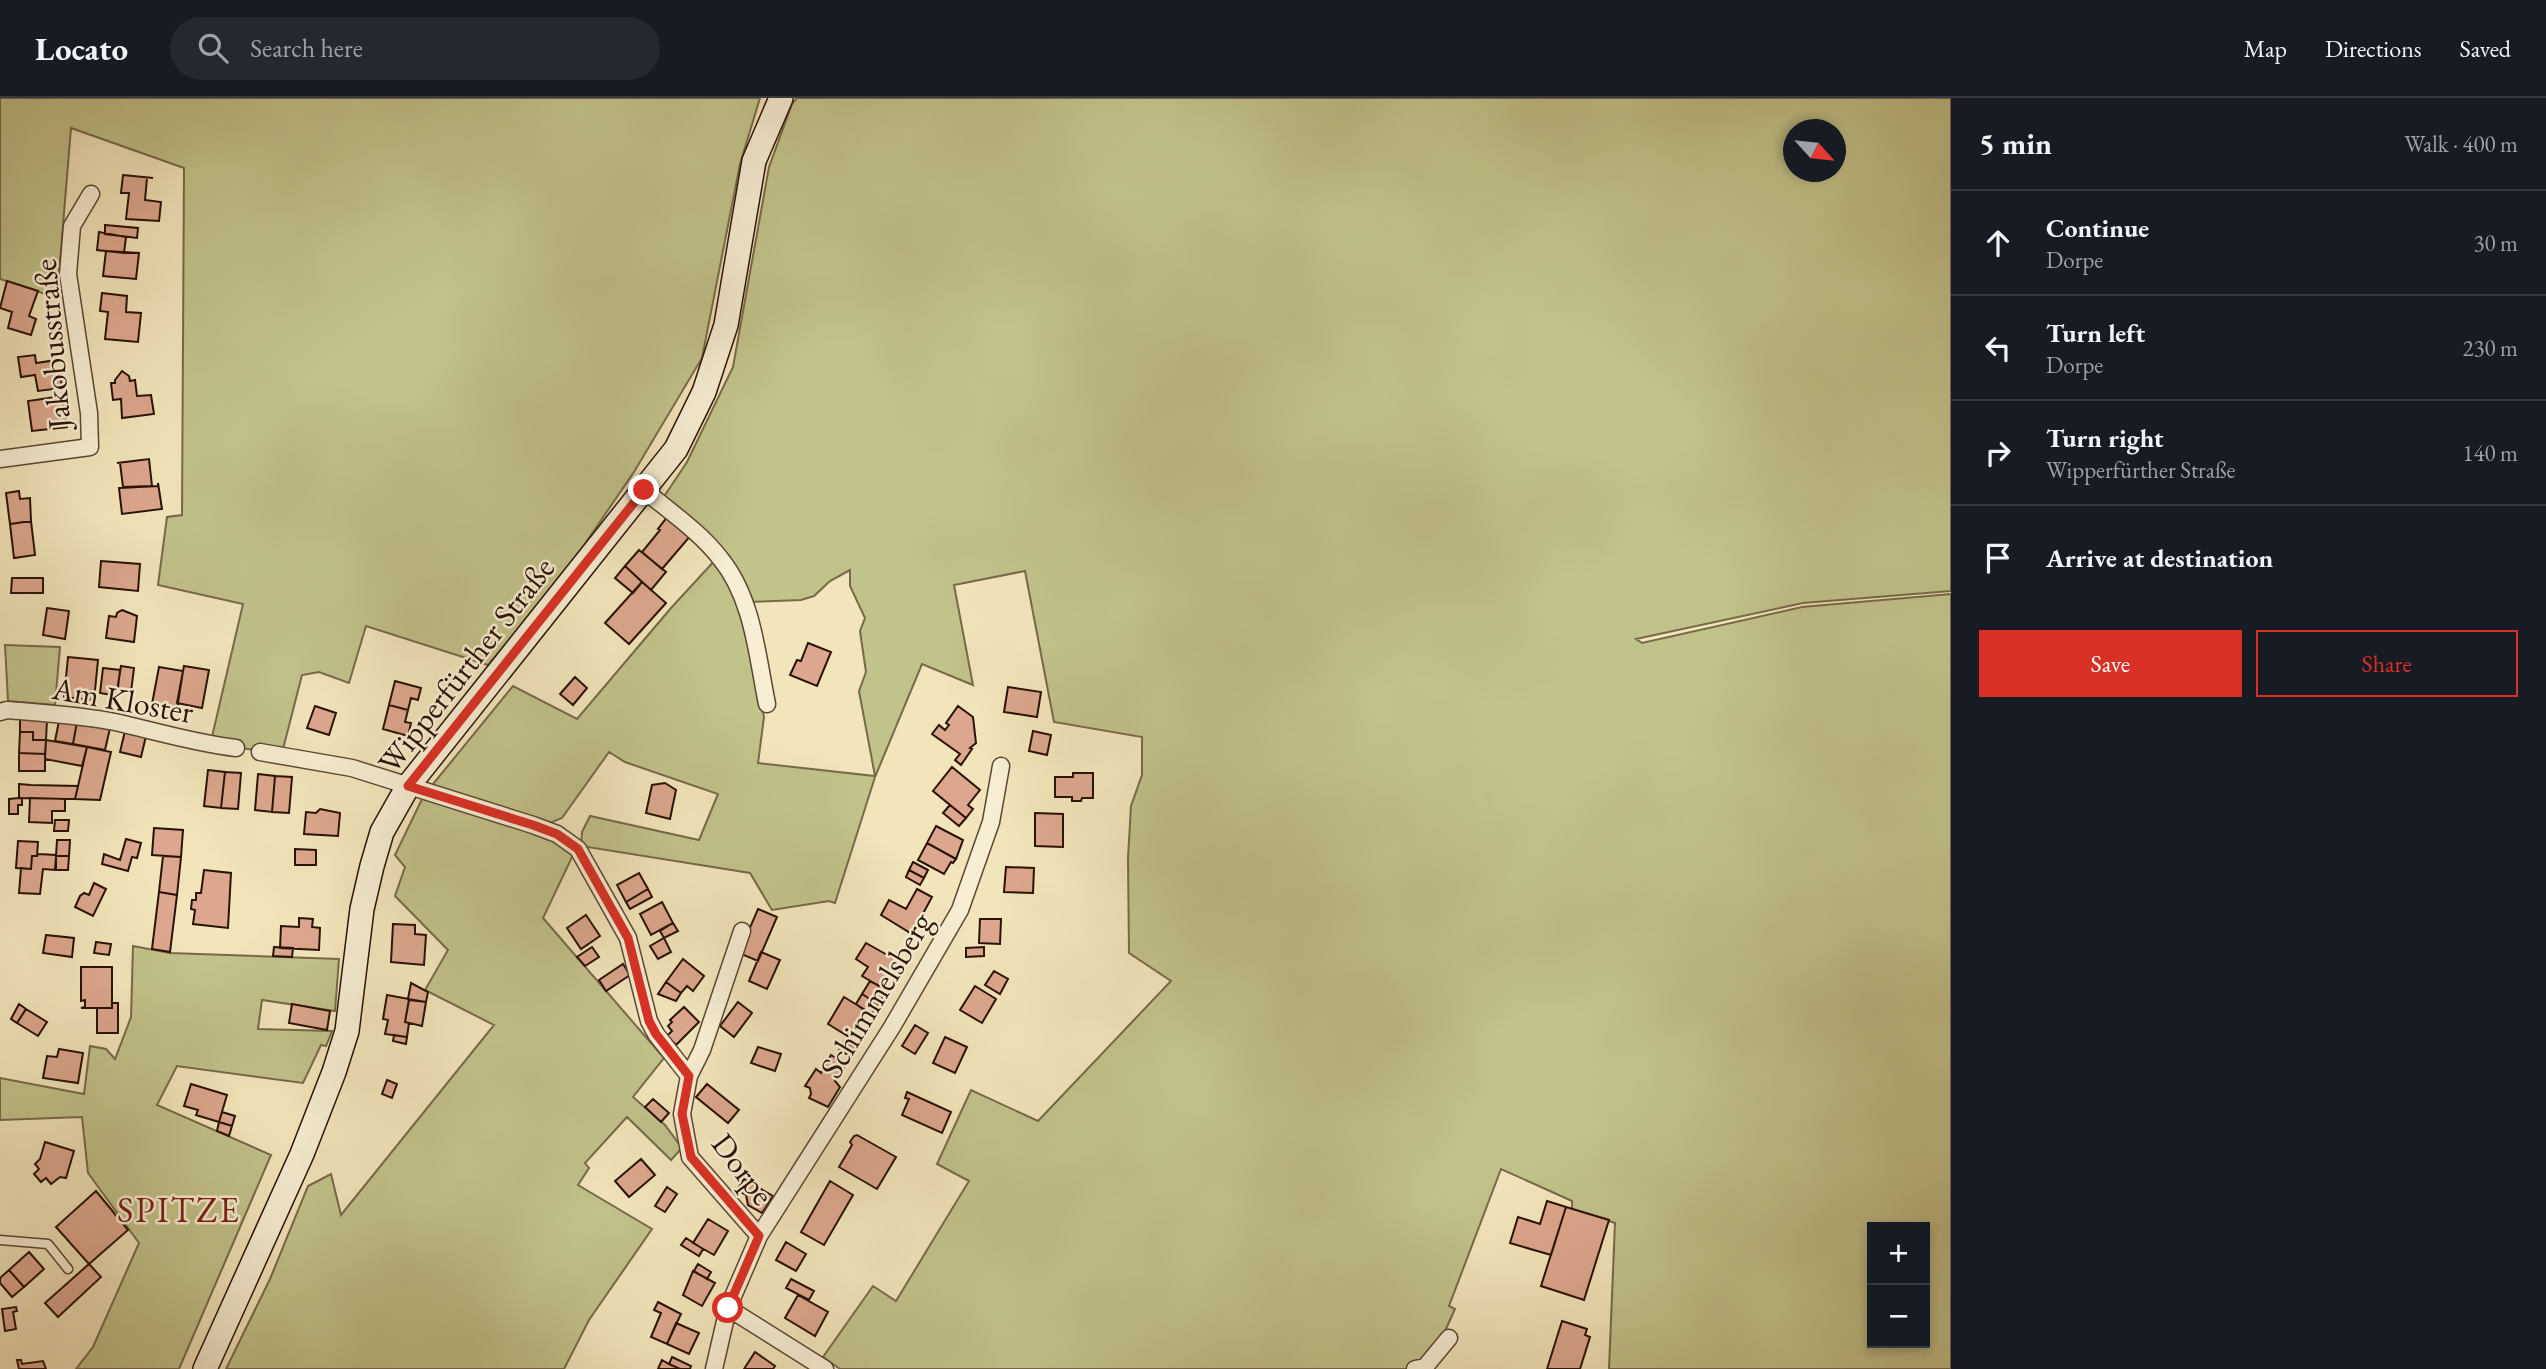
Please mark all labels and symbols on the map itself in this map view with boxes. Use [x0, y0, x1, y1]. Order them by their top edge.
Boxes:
north arrow [1783, 119, 1846, 182]
street label: Jakobusstraße [24, 257, 81, 434]
route end [628, 474, 659, 505]
street label: Wipperfürther Straße [368, 548, 564, 782]
street label: Am Kloster [48, 667, 197, 733]
street label: Schimmelsberg [810, 904, 942, 1086]
street label: Dorpe [702, 1125, 784, 1213]
district label: SPITZE [117, 1187, 241, 1232]
route start [712, 1292, 743, 1323]

